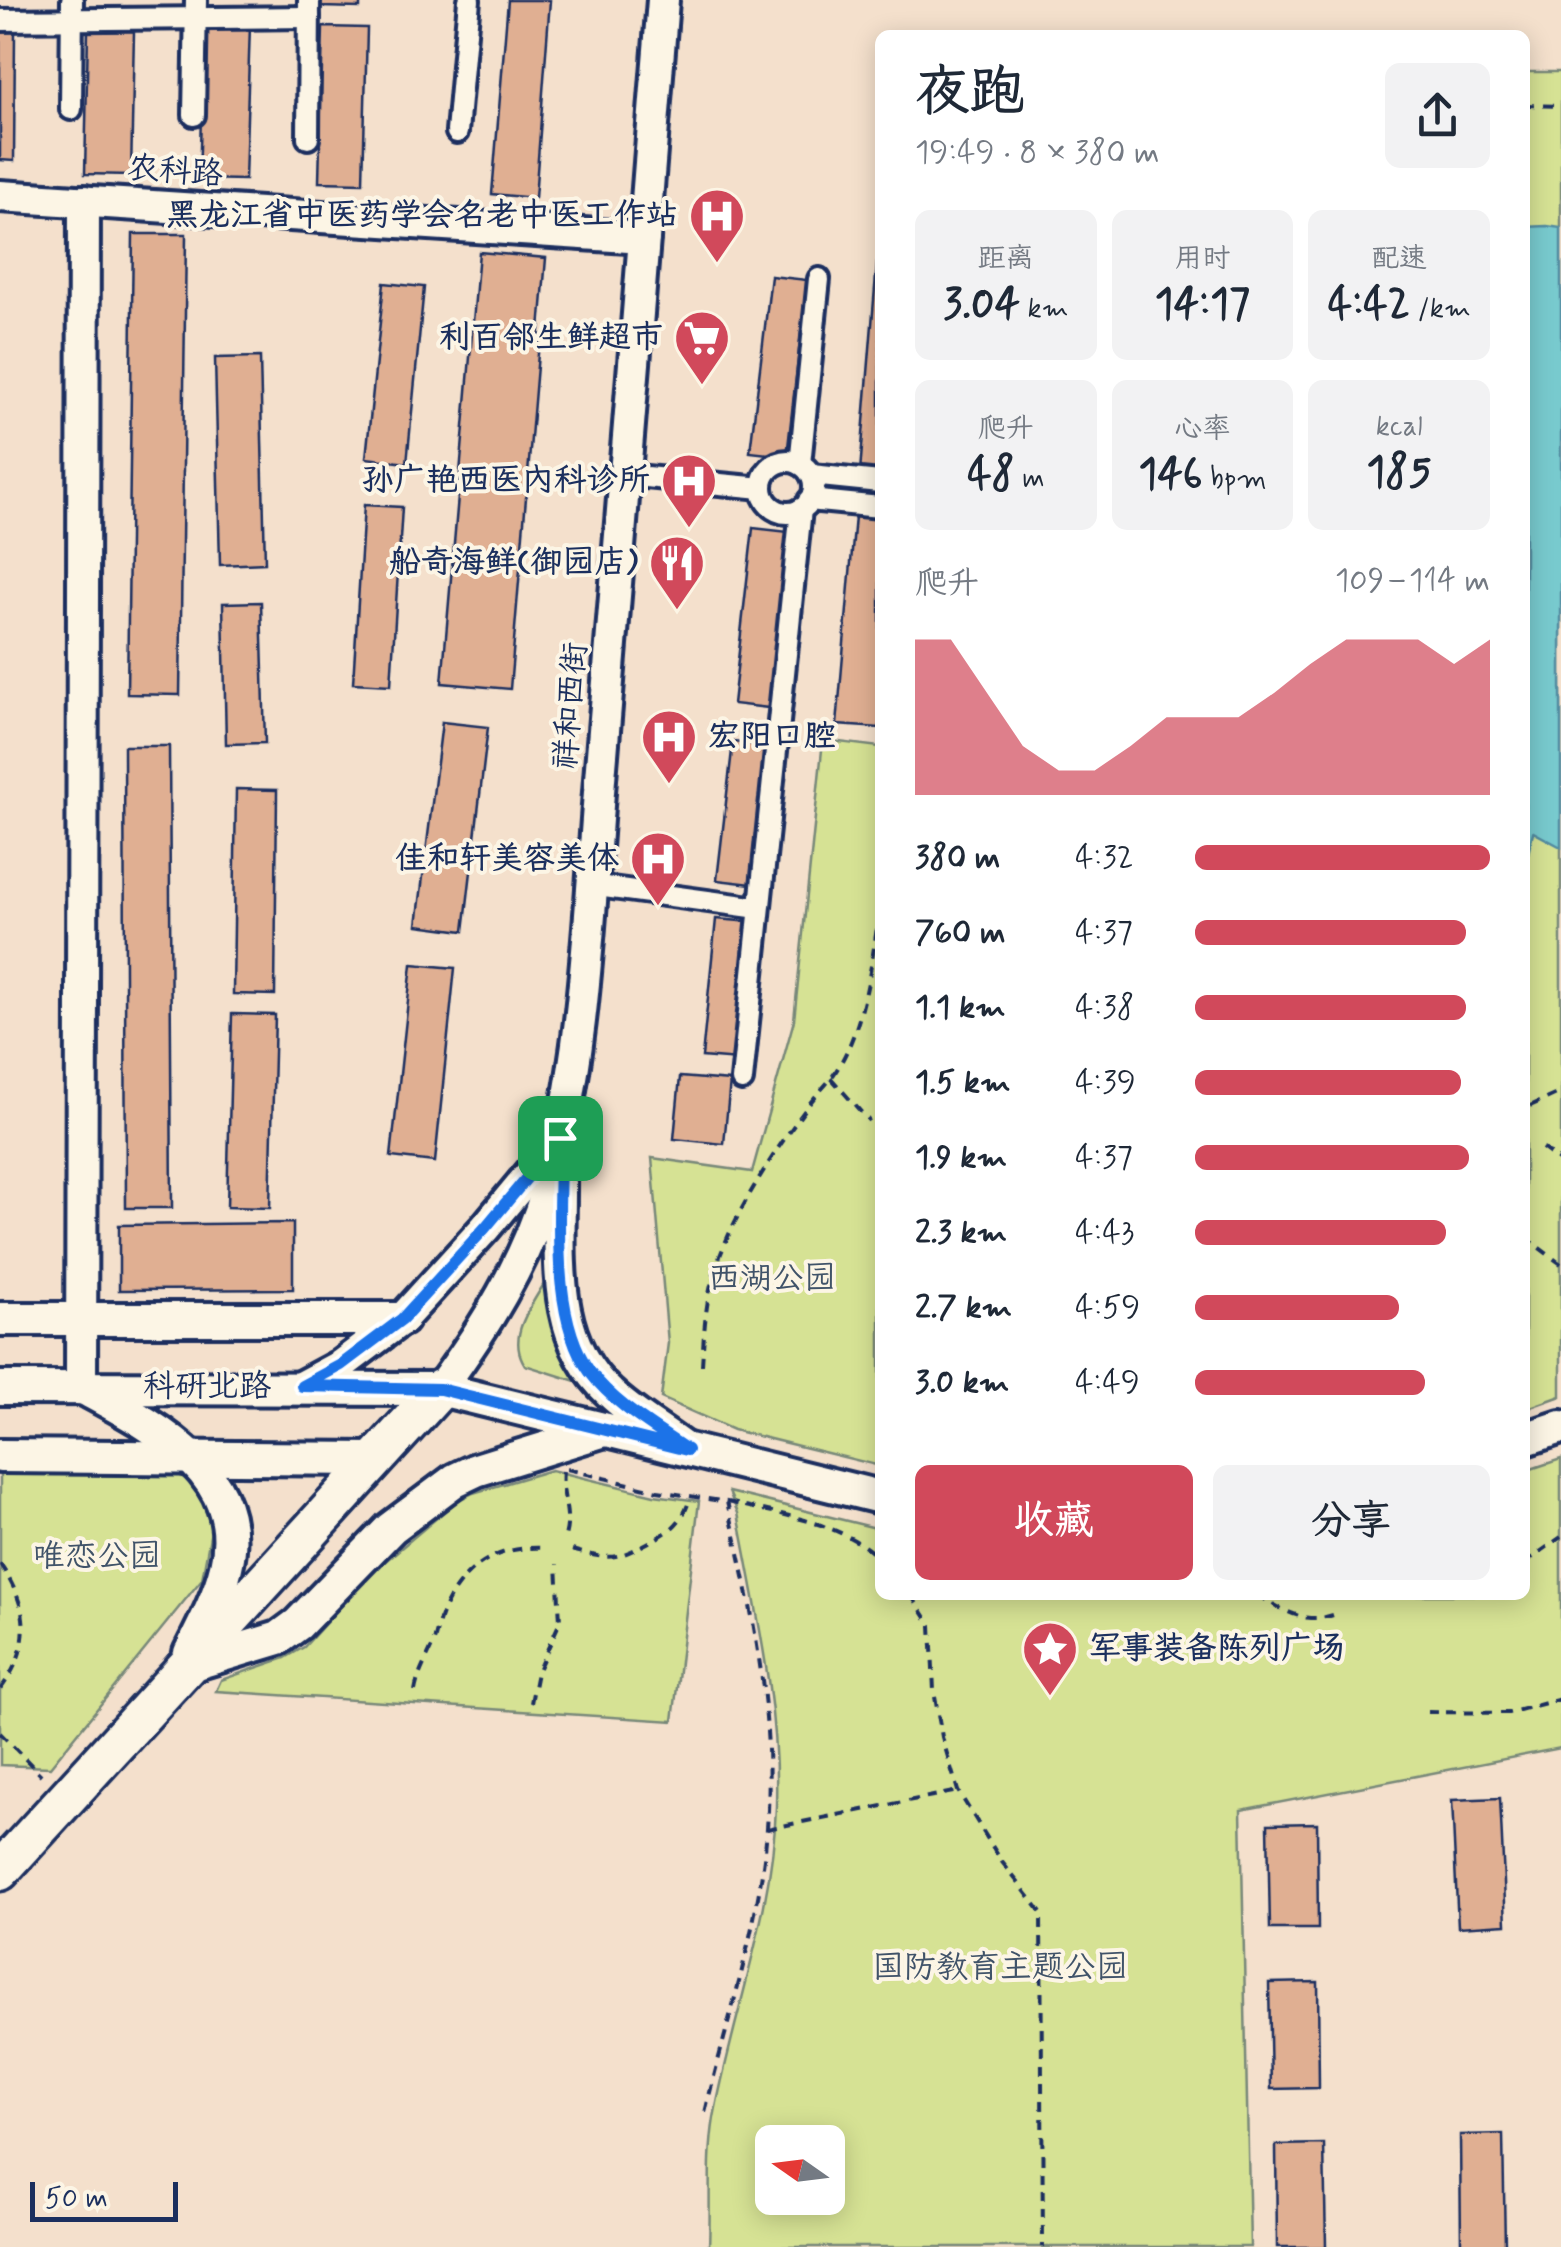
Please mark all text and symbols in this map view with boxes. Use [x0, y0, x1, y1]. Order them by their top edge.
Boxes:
text: 夜跑 [915, 58, 1025, 130]
button: share [1385, 63, 1490, 168]
text: 19:49 · 8 × 380 m [915, 132, 1159, 174]
street label: 农科路 [126, 148, 224, 196]
hospital icon: 黑龙江省中医药学会名老中医工作站 [687, 186, 747, 265]
place label: 黑龙江省中医药学会名老中医工作站 [166, 195, 678, 237]
text: 距离 [978, 241, 1034, 278]
text: 用时 [1174, 241, 1231, 278]
text: 配速 [1371, 241, 1427, 278]
text: 3.04 [943, 278, 1020, 333]
text: 14:17 [1155, 278, 1250, 333]
text: 4:42 [1328, 278, 1410, 333]
text: km [1020, 291, 1068, 328]
text: /km [1410, 291, 1471, 328]
supermarket icon: 利百邻生鲜超市 [672, 308, 732, 387]
place label: 利百邻生鲜超市 [439, 317, 663, 359]
text: kcal [1376, 409, 1423, 446]
text: 爬升 [978, 411, 1034, 448]
text: 心率 [1174, 411, 1231, 448]
text: 185 [1367, 446, 1432, 501]
text: 48 [967, 448, 1015, 503]
text: 146 [1138, 448, 1203, 503]
hospital icon: 孙广艳西医内科诊所 [659, 451, 719, 530]
place label: 孙广艳西医内科诊所 [362, 460, 650, 502]
text: m [1015, 461, 1044, 498]
text: bpm [1203, 461, 1267, 498]
restaurant icon: 船奇海鲜(御园店) [647, 533, 707, 612]
place label: 船奇海鲜(御园店) [389, 542, 639, 584]
text: 109–114 m [1335, 560, 1490, 602]
text: 爬升 [915, 563, 979, 605]
street label: 祥和西街 [545, 640, 597, 772]
hospital icon: 宏阳口腔 [639, 707, 699, 786]
place label: 宏阳口腔 [708, 716, 836, 758]
hospital icon: 佳和轩美容美体 [628, 829, 688, 908]
text: 380 m [915, 837, 1000, 879]
text: 4:32 [1075, 837, 1134, 879]
place label: 佳和轩美容美体 [395, 838, 619, 880]
text: 760 m [915, 912, 1005, 954]
text: 4:37 [1075, 912, 1133, 954]
text: 1.1 km [915, 987, 1006, 1029]
text: 4:38 [1075, 987, 1134, 1029]
text: 1.5 km [915, 1062, 1011, 1104]
text: 4:39 [1075, 1062, 1136, 1104]
pin [518, 1096, 603, 1181]
icon: arrive [533, 1111, 588, 1166]
text: 1.9 km [915, 1137, 1007, 1179]
text: 4:37 [1075, 1137, 1133, 1179]
text: 2.3 km [915, 1212, 1007, 1254]
text: 4:43 [1075, 1212, 1134, 1254]
park label: 西湖公园 [708, 1258, 836, 1300]
text: 2.7 km [915, 1287, 1012, 1329]
text: 4:59 [1075, 1287, 1140, 1329]
text: 3.0 km [915, 1362, 1009, 1404]
text: 4:49 [1075, 1362, 1140, 1404]
street label: 科研北路 [143, 1366, 271, 1408]
button: 收藏 [915, 1465, 1193, 1580]
button: 分享 [1213, 1465, 1490, 1580]
park label: 唯恋公园 [33, 1536, 161, 1578]
place icon: 军事装备陈列广场 [1020, 1619, 1080, 1698]
place label: 军事装备陈列广场 [1089, 1628, 1345, 1670]
park label: 国防教育主题公园 [872, 1947, 1128, 1989]
north arrow [755, 2125, 845, 2215]
map controls [755, 2125, 845, 2215]
scale bar [30, 2177, 178, 2222]
text: 50 m [45, 2181, 108, 2218]

